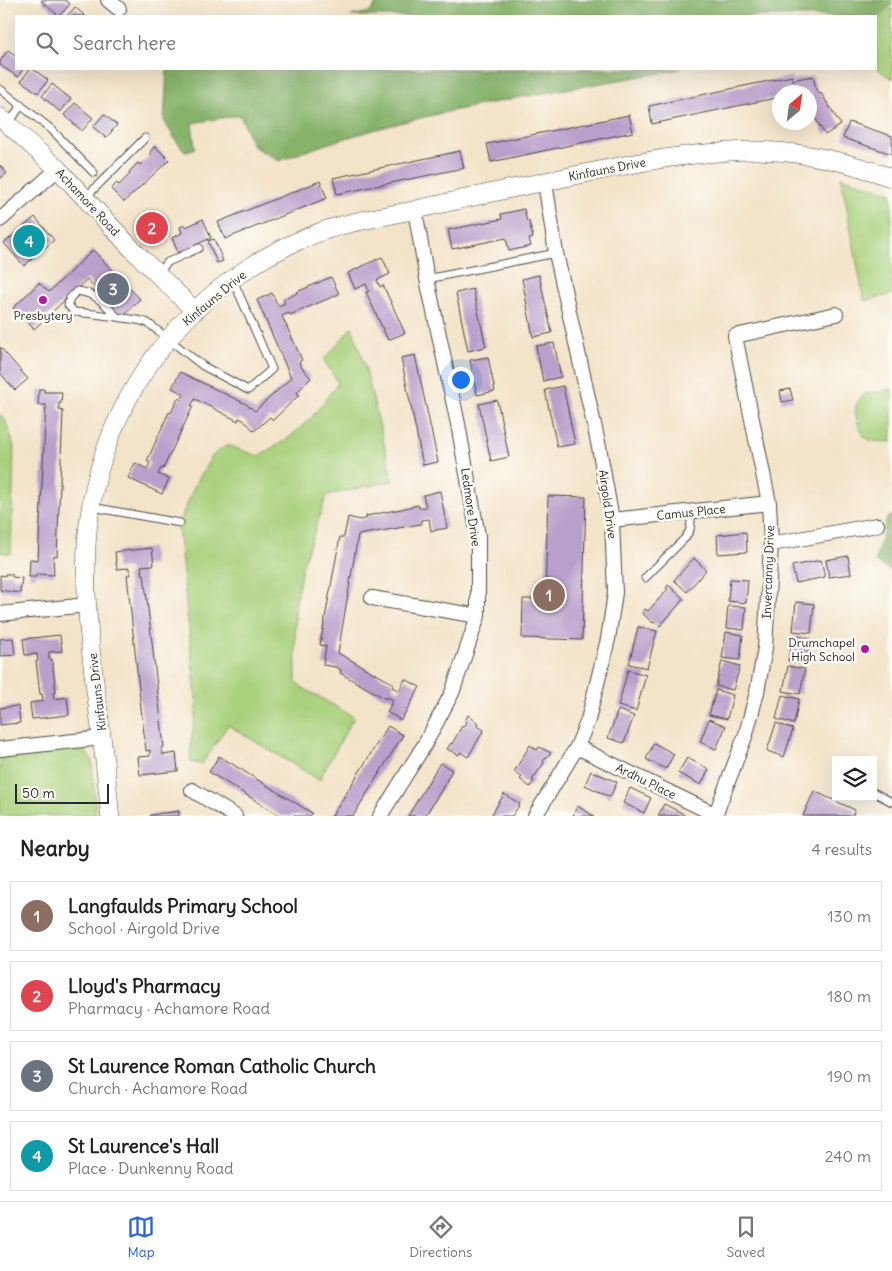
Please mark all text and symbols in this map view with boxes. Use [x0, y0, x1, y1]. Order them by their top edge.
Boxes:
search box [15, 15, 877, 70]
icon: search [33, 29, 61, 57]
text: Search here [73, 31, 176, 55]
north arrow [772, 85, 817, 130]
street label: Kinfauns Drive [567, 154, 647, 184]
street label: Achamore Road [53, 165, 123, 239]
pin: 2 [136, 209, 168, 247]
pin: 4 [13, 222, 45, 260]
street label: Kinfauns Drive [179, 267, 249, 329]
pin: 3 [97, 270, 129, 308]
marker: Presbytery [37, 294, 49, 306]
place label: Presbytery [13, 308, 73, 323]
your location [448, 367, 474, 393]
street label: Ledmore Drive [458, 467, 484, 547]
street label: Airgold Drive [596, 469, 620, 539]
street label: Camus Place [656, 501, 726, 523]
street label: Invercanny Drive [759, 525, 777, 619]
pin: 1 [533, 576, 565, 614]
place label: Drumchapel High School [788, 635, 855, 664]
marker: Drumchapel High School [859, 643, 871, 655]
street label: Kinfauns Drive [85, 652, 109, 732]
map controls [832, 756, 877, 801]
button: layers [832, 756, 877, 801]
street label: Ardhu Place [613, 760, 679, 802]
scale bar [15, 781, 109, 804]
text: 50 m [22, 784, 55, 802]
text: Nearby [20, 835, 90, 862]
text: 4 results [811, 839, 872, 859]
text: Langfaulds Primary School [68, 894, 298, 918]
text: 1 [34, 906, 40, 926]
text: 130 m [827, 906, 871, 926]
text: School · Airgold Drive [68, 918, 220, 938]
text: Lloyd's Pharmacy [68, 974, 221, 998]
text: 2 [33, 986, 41, 1006]
text: 180 m [827, 986, 871, 1006]
text: Pharmacy · Achamore Road [68, 998, 270, 1018]
text: St Laurence Roman Catholic Church [68, 1054, 376, 1078]
text: 3 [32, 1066, 42, 1086]
text: 190 m [827, 1066, 871, 1086]
text: Church · Achamore Road [68, 1078, 248, 1098]
text: St Laurence's Hall [68, 1134, 219, 1158]
text: 4 [32, 1146, 42, 1166]
text: 240 m [825, 1146, 871, 1166]
text: Place · Dunkenny Road [68, 1158, 233, 1178]
tab: Map [127, 1213, 155, 1261]
tab: Directions [409, 1213, 472, 1261]
tab: Saved [727, 1213, 765, 1261]

